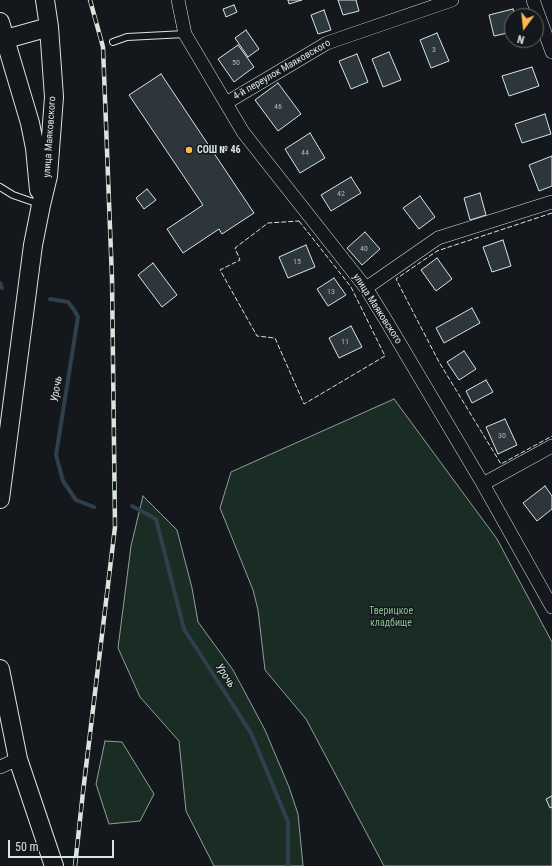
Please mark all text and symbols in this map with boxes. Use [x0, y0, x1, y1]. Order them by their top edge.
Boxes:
north arrow [504, 8, 544, 48]
text: N [516, 32, 526, 46]
street label: 4-й переулок Маяковского [231, 37, 333, 103]
house number: 3 [432, 45, 436, 55]
house number: 50 [232, 58, 240, 68]
street label: улица Маяковского [41, 96, 59, 178]
house number: 46 [274, 102, 282, 112]
place label: СОШ № 46 [197, 144, 240, 156]
marker: СОШ № 46 [184, 145, 194, 155]
house number: 44 [301, 148, 309, 158]
house number: 42 [337, 189, 345, 199]
house number: 40 [360, 244, 368, 254]
house number: 15 [293, 257, 301, 267]
street label: улица Маяковского [350, 272, 404, 346]
house number: 13 [327, 287, 335, 297]
house number: 11 [341, 337, 349, 347]
water label: Урочь [48, 375, 66, 403]
house number: 30 [498, 431, 506, 441]
park label: Тверицкое кладбище [369, 605, 413, 628]
water label: Урочь [212, 661, 238, 691]
scale bar [10, 832, 116, 858]
text: 50 m [15, 840, 39, 854]

